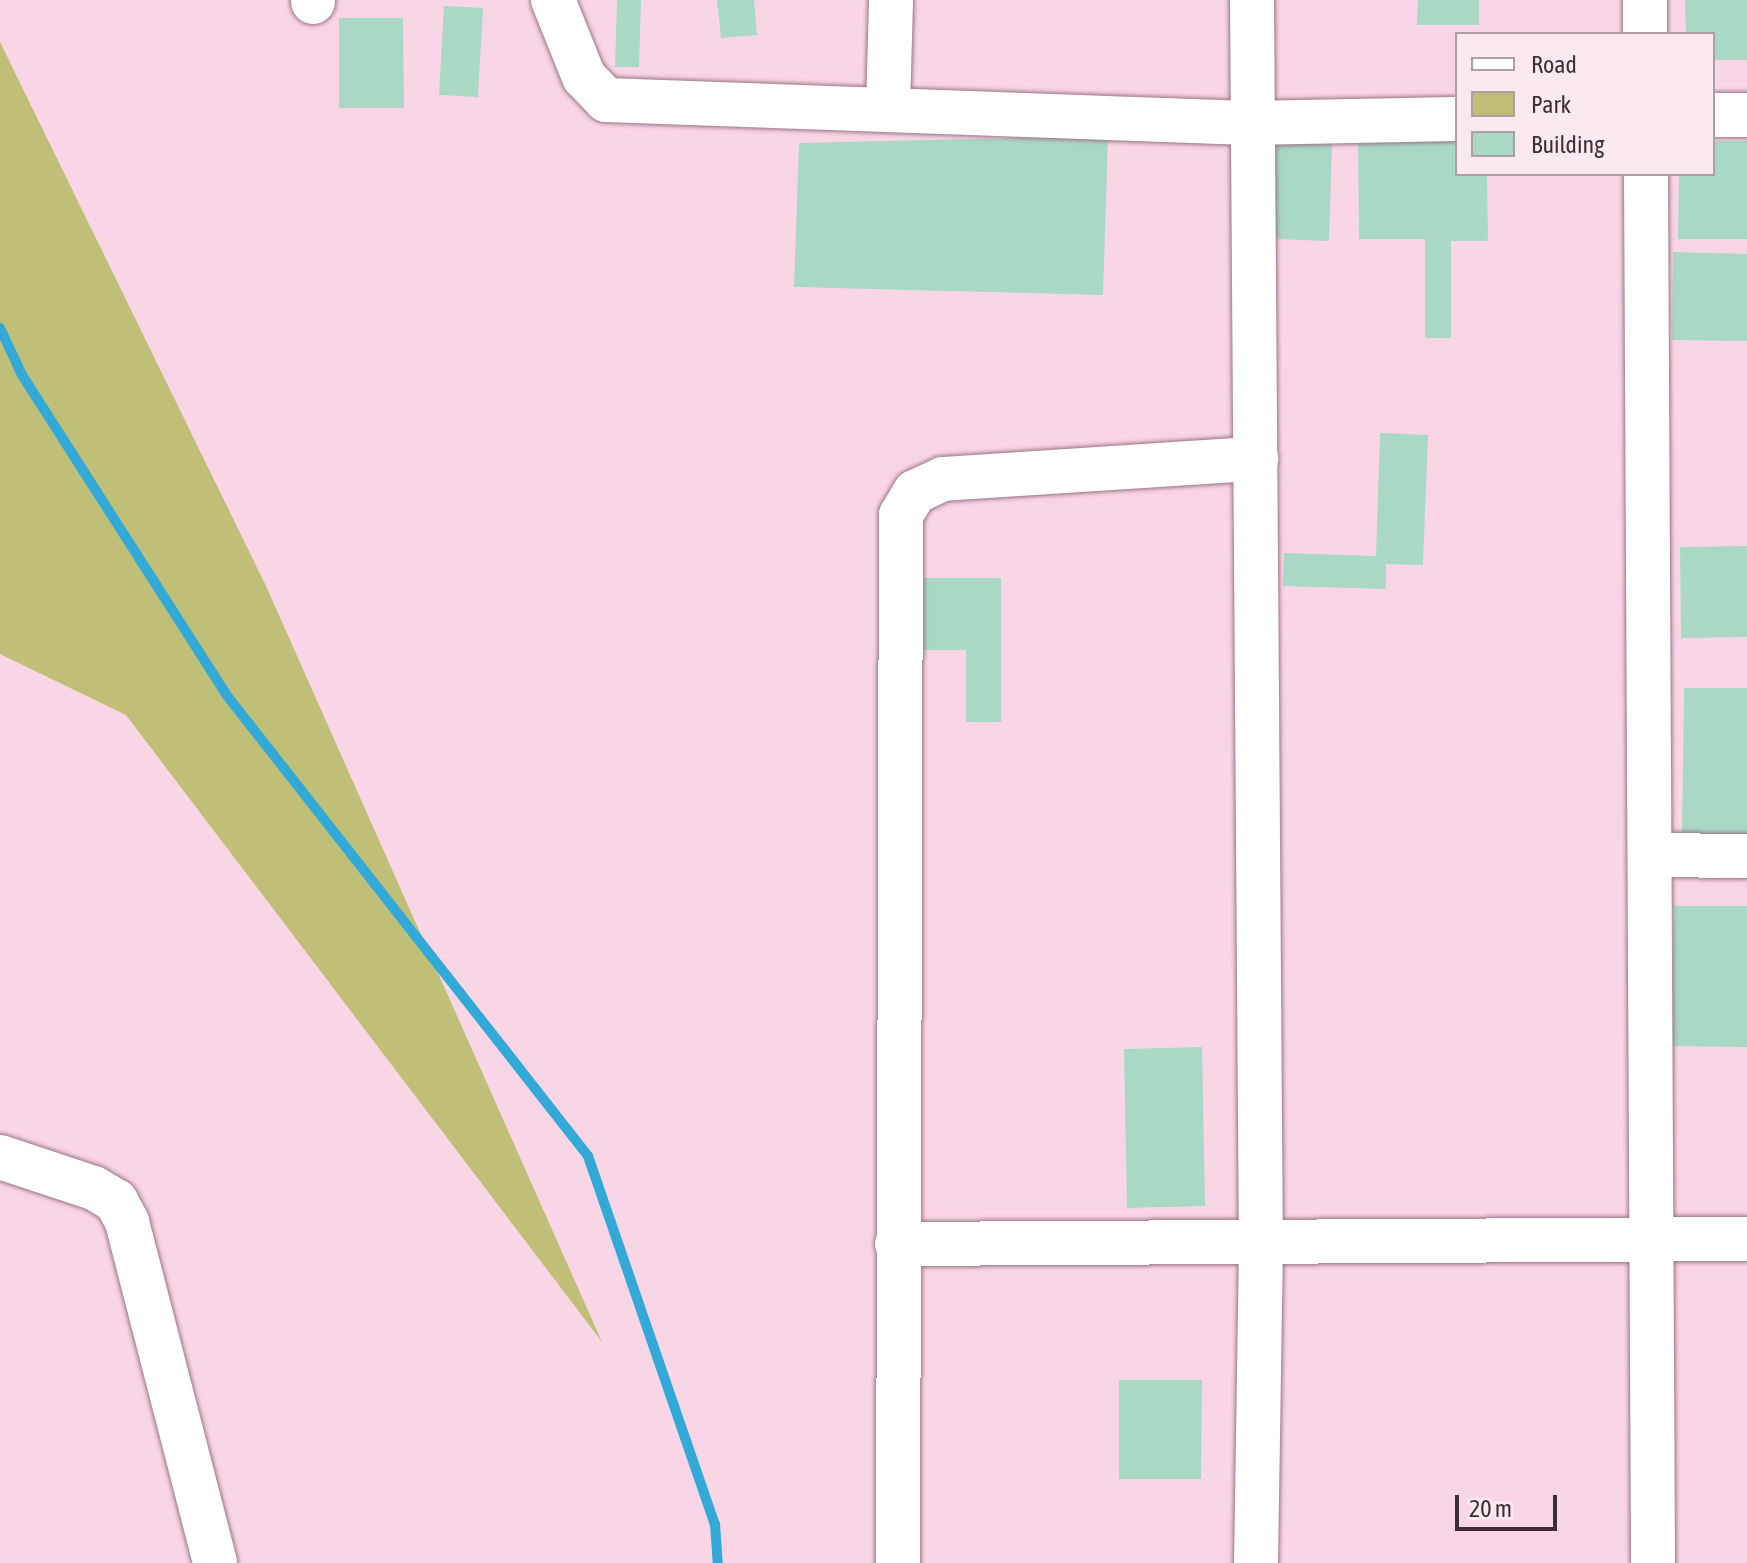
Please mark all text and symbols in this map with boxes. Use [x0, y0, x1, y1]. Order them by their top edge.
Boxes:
legend [1455, 32, 1715, 176]
text: Road [1531, 51, 1577, 78]
text: Park [1531, 91, 1571, 118]
text: Building [1531, 131, 1604, 158]
scale bar [1459, 1479, 1561, 1529]
text: 20 m [1469, 1495, 1512, 1522]

